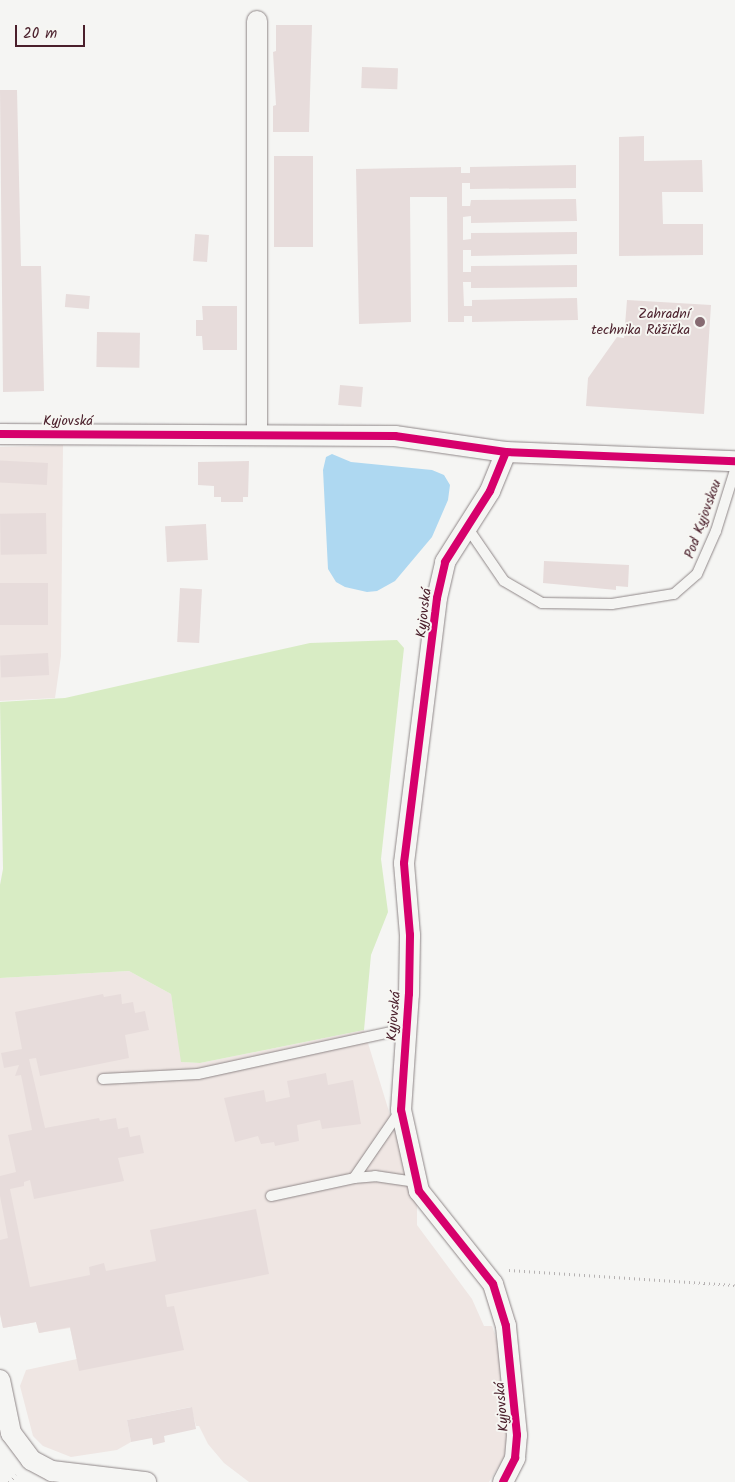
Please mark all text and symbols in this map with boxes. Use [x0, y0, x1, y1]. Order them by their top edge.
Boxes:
scale bar [18, 15, 88, 47]
text: 20 m [23, 22, 57, 46]
place label: Zahradní technika Růžička [591, 306, 690, 338]
marker: Zahradní technika Růžička [694, 316, 706, 328]
street label: Kyjovská [43, 413, 93, 429]
street label: Pod Kyjovskou [681, 477, 725, 561]
street label: Kyjovská [413, 587, 435, 639]
street label: Kyjovská [383, 990, 405, 1042]
street label: Kyjovská [491, 1381, 513, 1433]

